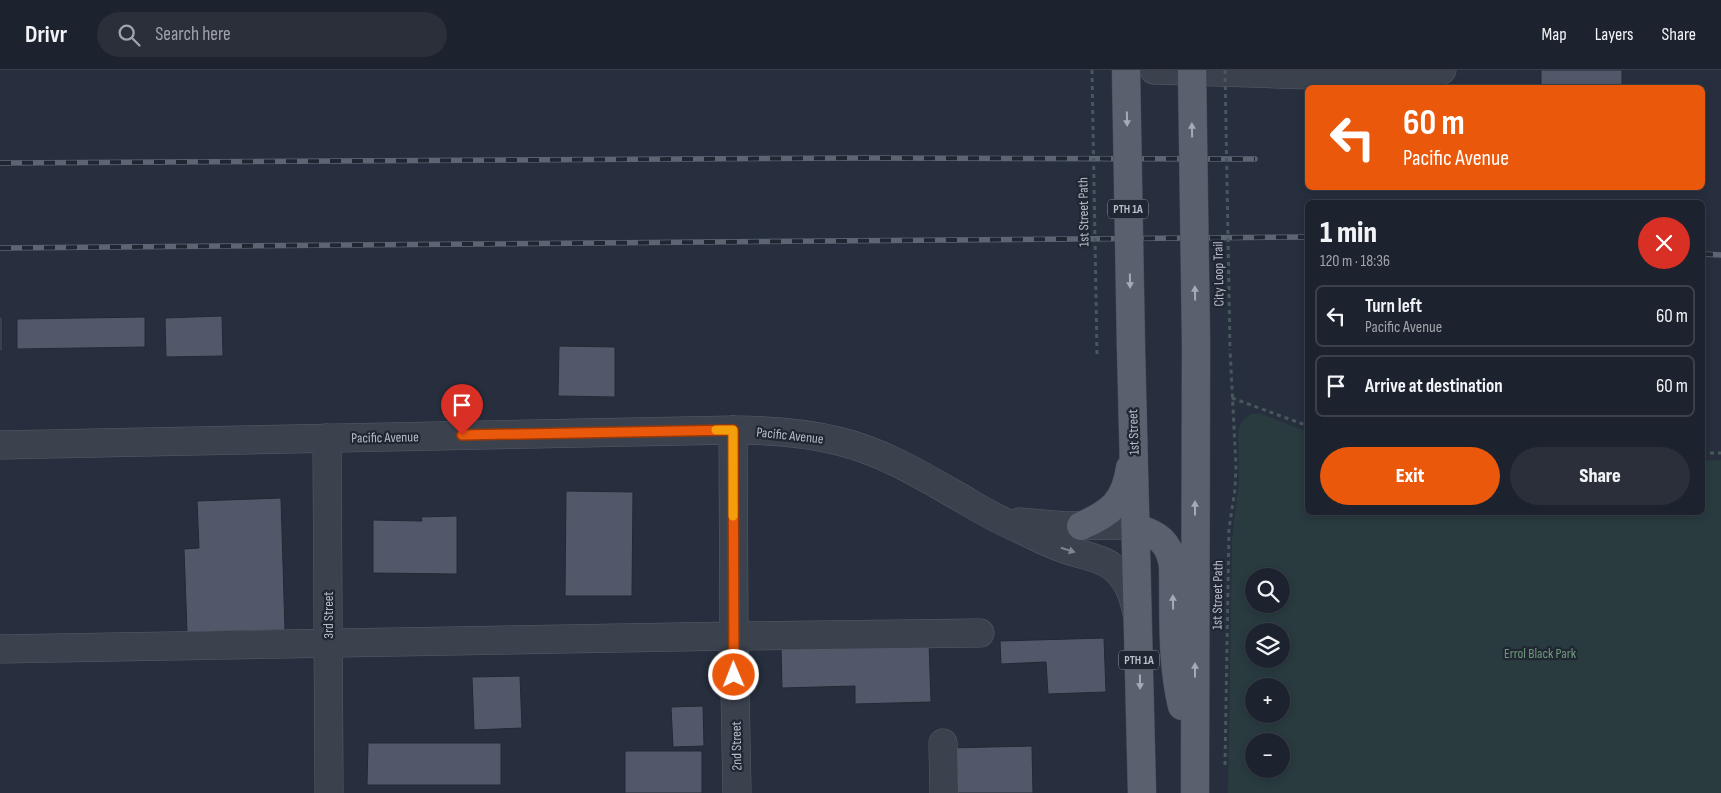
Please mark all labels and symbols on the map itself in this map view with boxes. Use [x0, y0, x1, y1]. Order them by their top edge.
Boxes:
one-way arrow [1123, 111, 1131, 127]
one-way arrow [1188, 122, 1196, 138]
street label: 1st Street Path [1074, 177, 1093, 247]
road number: PTH 1A [1108, 200, 1148, 218]
street label: City Loop Trail [1209, 241, 1228, 307]
one-way arrow [1126, 273, 1134, 289]
one-way arrow [1191, 284, 1199, 300]
pin [441, 384, 483, 435]
street label: 1st Street [1124, 409, 1143, 455]
street label: Pacific Avenue [755, 424, 824, 447]
street label: Pacific Avenue [351, 428, 419, 447]
one-way arrow [1191, 499, 1199, 515]
one-way arrow [1061, 547, 1076, 554]
street label: 1st Street Path [1208, 560, 1227, 630]
street label: 3rd Street [320, 591, 337, 639]
one-way arrow [1169, 594, 1177, 610]
park label: Errol Black Park [1504, 645, 1577, 662]
position arrow [707, 648, 759, 700]
road number: PTH 1A [1119, 650, 1159, 670]
one-way arrow [1191, 662, 1199, 678]
one-way arrow [1136, 674, 1144, 690]
street label: 2nd Street [728, 721, 745, 771]

